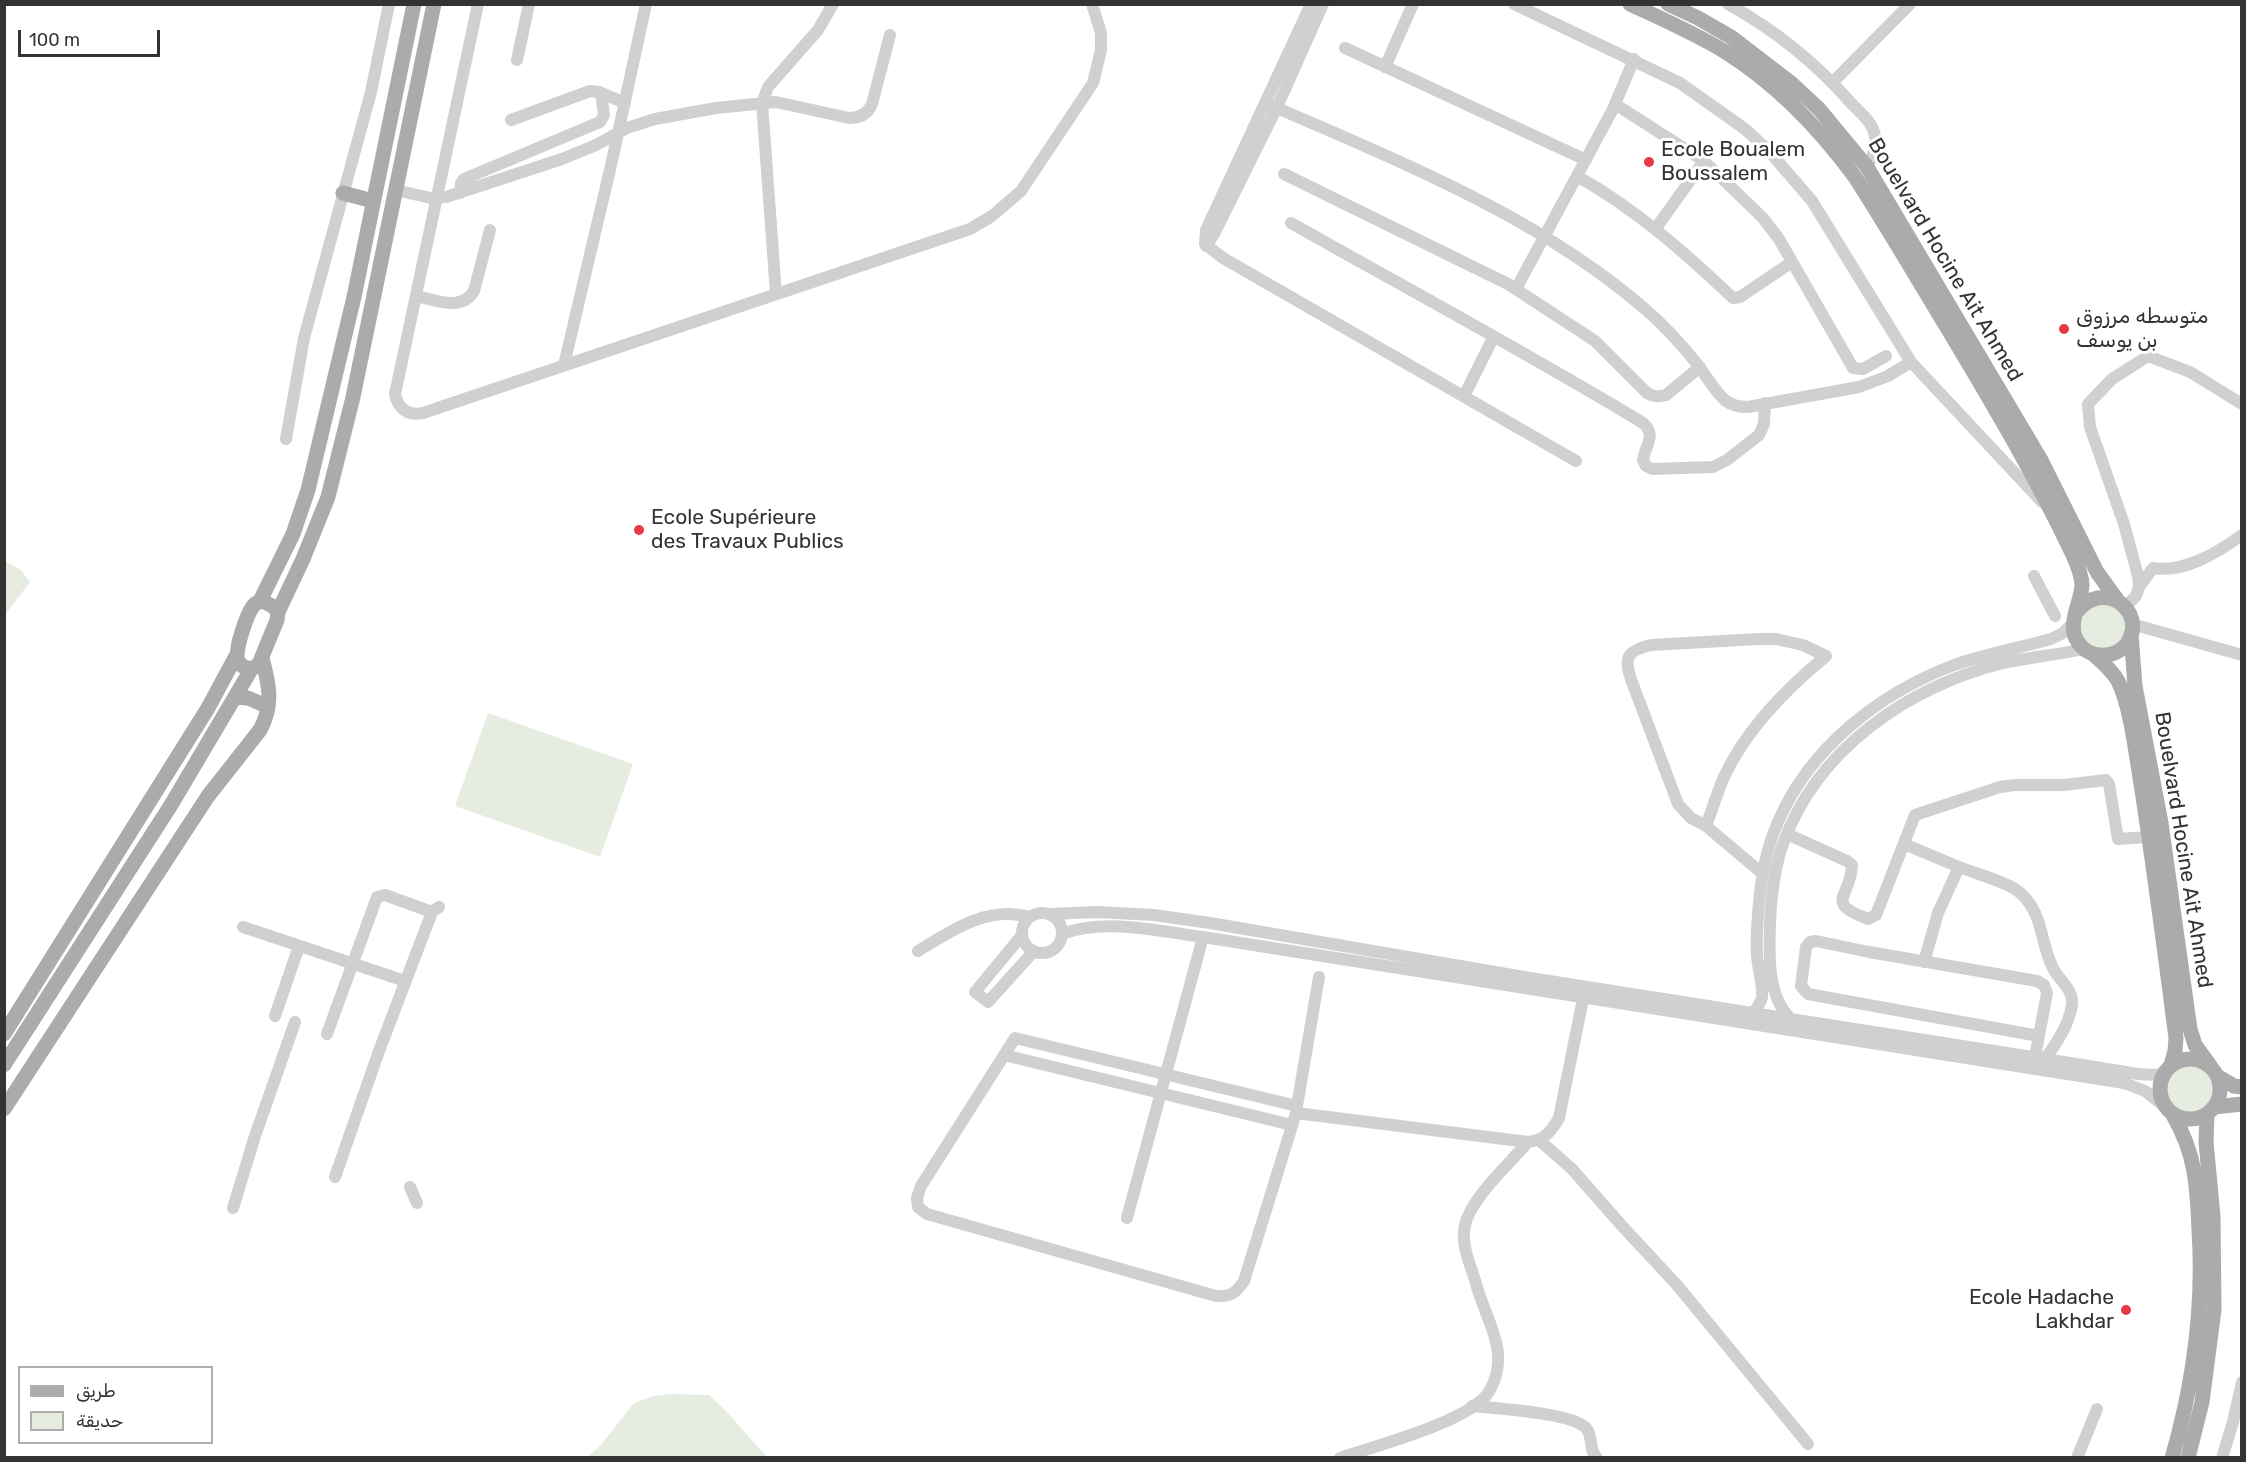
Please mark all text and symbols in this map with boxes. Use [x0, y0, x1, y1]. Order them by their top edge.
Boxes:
scale bar [21, 18, 164, 56]
text: 100 m [29, 29, 80, 51]
street label: Bouelvard Hocine Ait Ahmed [1862, 134, 2028, 386]
place label: Ecole Boualem Boussalem [1661, 137, 1805, 187]
marker: Ecole Boualem Boussalem [1642, 155, 1656, 169]
place label: متوسطه مرزوق بن يوسف [2076, 304, 2208, 354]
marker: متوسطه مرزوق بن يوسف [2057, 322, 2071, 336]
place label: Ecole Supérieure des Travaux Publics [651, 505, 844, 555]
marker: Ecole Supérieure des Travaux Publics [632, 523, 646, 537]
street label: Bouelvard Hocine Ait Ahmed [2149, 710, 2217, 990]
place label: Ecole Hadache Lakhdar [1969, 1285, 2114, 1335]
marker: Ecole Hadache Lakhdar [2119, 1303, 2133, 1317]
legend [18, 1366, 213, 1444]
text: طريق [76, 1380, 116, 1402]
text: حديقة [76, 1410, 123, 1432]

